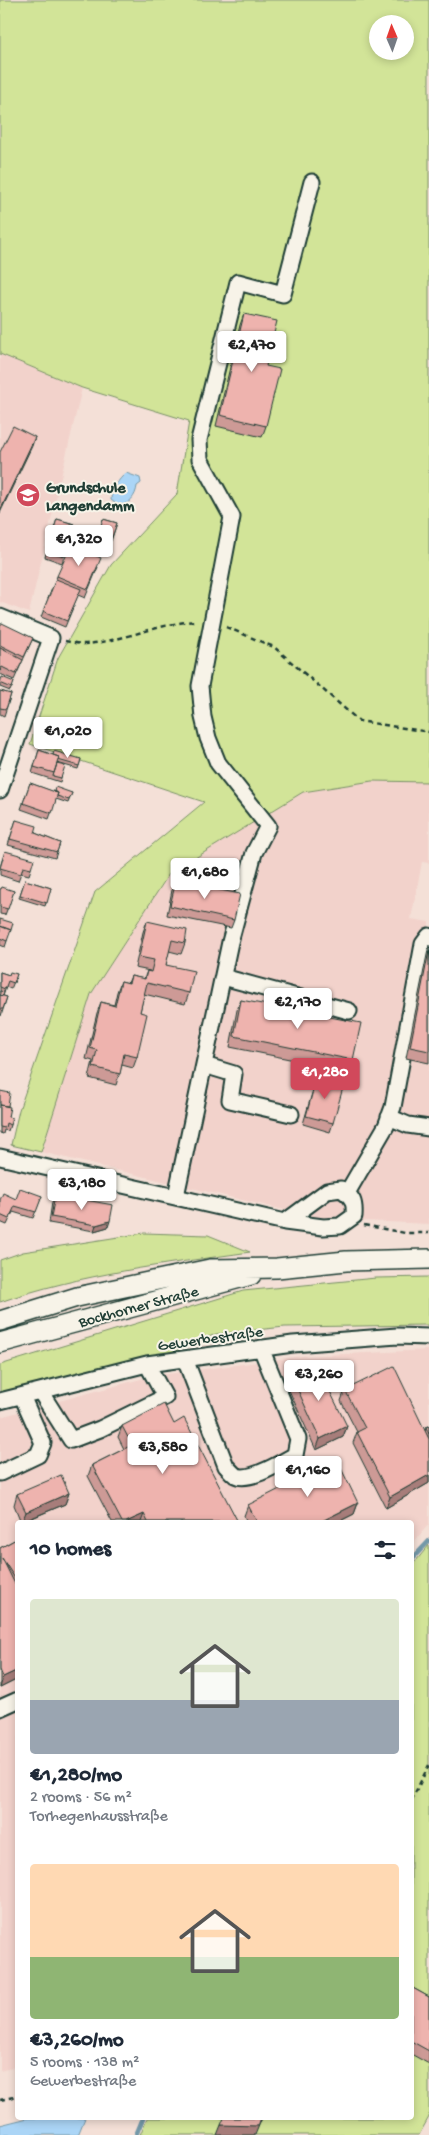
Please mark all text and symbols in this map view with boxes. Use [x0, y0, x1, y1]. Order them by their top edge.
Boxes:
north arrow [369, 15, 414, 60]
map controls [369, 15, 414, 60]
pin: €2,470 [211, 330, 293, 373]
text: €2,470 [228, 337, 276, 356]
place label: Grundschule Langendamm [46, 480, 135, 517]
school or university icon: Grundschule Langendamm [15, 482, 41, 508]
pin: €1,320 [38, 524, 120, 567]
text: €1,320 [56, 531, 102, 550]
pin: €1,020 [27, 716, 109, 759]
text: €1,020 [44, 723, 92, 742]
pin: €1,680 [164, 858, 246, 900]
text: €1,680 [182, 864, 228, 883]
pin: €2,170 [257, 988, 339, 1030]
text: €2,170 [275, 994, 321, 1013]
pin: €1,280 [284, 1058, 366, 1100]
text: €1,280 [302, 1064, 348, 1083]
pin: €3,180 [41, 1168, 123, 1211]
text: €3,180 [58, 1175, 106, 1194]
street label: Bockhorner Straße [76, 1283, 202, 1334]
street label: Gewerbestraße [157, 1324, 265, 1357]
pin: €3,260 [278, 1360, 360, 1402]
text: €3,260 [295, 1366, 343, 1385]
pin: €3,580 [122, 1432, 204, 1475]
text: €3,580 [138, 1439, 188, 1458]
pin: €1,160 [267, 1456, 349, 1498]
text: €1,160 [286, 1462, 330, 1481]
icon: filters [371, 1536, 399, 1564]
text: 10 homes [30, 1538, 111, 1563]
icon: home [170, 1631, 260, 1721]
text: €1,280/mo [30, 1764, 122, 1789]
text: 2 rooms · 56 m² [30, 1789, 132, 1808]
text: Torhegenhausstraße [30, 1808, 168, 1827]
icon: home [170, 1896, 260, 1986]
text: €3,260/mo [30, 2029, 124, 2054]
text: 5 rooms · 138 m² [30, 2054, 139, 2073]
text: Gewerbestraße [30, 2073, 136, 2092]

